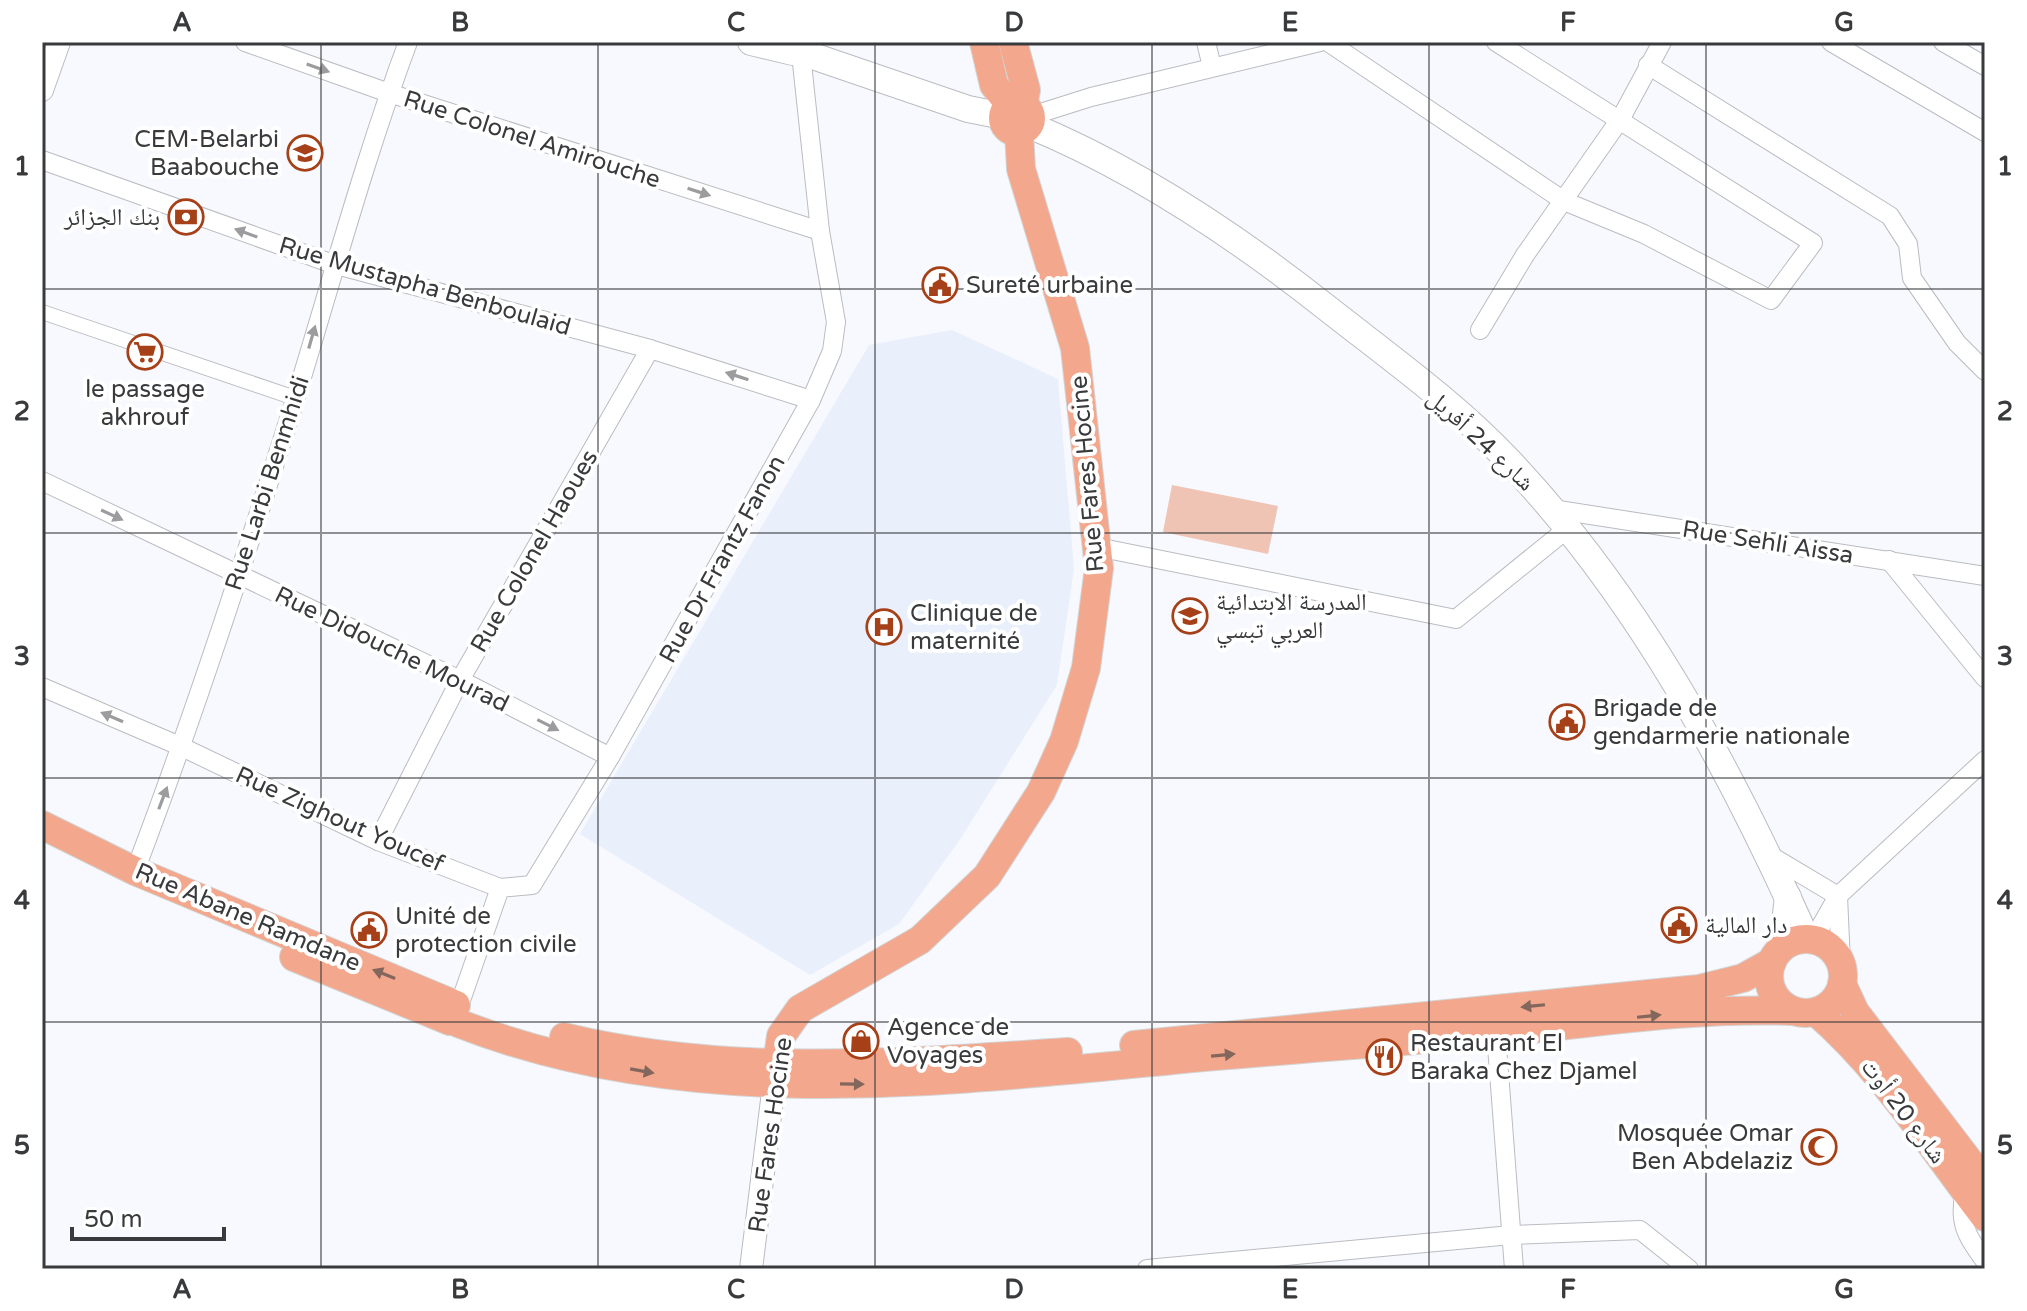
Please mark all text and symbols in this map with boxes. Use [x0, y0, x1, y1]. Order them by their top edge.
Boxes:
text: A [172, 7, 192, 38]
text: B [451, 7, 469, 38]
text: C [727, 7, 745, 38]
text: D [1004, 7, 1024, 38]
text: E [1282, 7, 1298, 38]
text: F [1560, 7, 1576, 38]
text: G [1834, 7, 1854, 38]
one-way arrow [307, 62, 331, 75]
street label: Rue Colonel Amirouche [400, 84, 664, 195]
place label: CEM-Belarbi Baabouche [134, 125, 279, 182]
school or university icon: CEM-Belarbi Baabouche [286, 134, 324, 172]
text: 1 [14, 151, 30, 182]
text: 1 [1997, 151, 2013, 182]
one-way arrow [687, 186, 711, 199]
bank icon: بنك الجزائر [167, 198, 205, 236]
place label: بنك الجزائر [63, 203, 160, 232]
one-way arrow [234, 226, 258, 239]
street label: Rue Mustapha Benboulaid [276, 231, 574, 342]
public building icon: Sureté urbaine [921, 266, 959, 304]
place label: Sureté urbaine [966, 271, 1133, 300]
one-way arrow [307, 325, 319, 350]
supermarket icon: le passage akhrouf [126, 333, 164, 371]
one-way arrow [725, 369, 749, 382]
street label: Rue Larbi Benmhidi [219, 372, 316, 594]
street label: Rue Fares Hocine [1064, 374, 1111, 574]
place label: le passage akhrouf [85, 375, 205, 432]
street label: شارع 24 أفريل [1421, 383, 1540, 497]
text: 2 [14, 396, 30, 427]
text: 2 [1997, 396, 2013, 427]
street label: Rue Colonel Haoues [465, 445, 604, 658]
street label: Rue Dr Frantz Fanon [653, 450, 792, 668]
one-way arrow [101, 508, 124, 522]
street label: Rue Sehli Aissa [1680, 515, 1856, 570]
street label: Rue Didouche Mourad [270, 580, 514, 719]
place label: المدرسة الابتدائية العربي تبسي [1216, 588, 1367, 649]
school or university icon: المدرسة الابتدائية العربي تبسي [1171, 597, 1209, 635]
place label: Clinique de maternité [910, 599, 1038, 656]
hospital icon: Clinique de maternité [865, 608, 903, 646]
text: 3 [14, 641, 30, 672]
text: 3 [1997, 641, 2013, 672]
place label: Brigade de gendarmerie nationale [1593, 694, 1850, 751]
public building icon: Brigade de gendarmerie nationale [1548, 703, 1586, 741]
one-way arrow [100, 711, 124, 724]
one-way arrow [537, 719, 560, 732]
street label: Rue Zighout Youcef [231, 760, 449, 879]
one-way arrow [157, 785, 170, 809]
street label: Rue Abane Ramdane [131, 857, 365, 978]
text: 4 [14, 885, 30, 916]
text: 4 [1997, 885, 2013, 916]
place label: Unité de protection civile [395, 902, 576, 959]
public building icon: دار المالية [1660, 906, 1698, 944]
public building icon: Unité de protection civile [350, 911, 388, 949]
place label: دار المالية [1705, 911, 1788, 940]
one-way arrow [372, 968, 396, 981]
one-way arrow [1520, 1000, 1545, 1013]
one-way arrow [1637, 1010, 1662, 1023]
place label: Agence de Voyages [887, 1013, 1009, 1070]
shop icon: Agence de Voyages [842, 1022, 880, 1060]
place label: Restaurant El Baraka Chez Djamel [1410, 1029, 1637, 1086]
street label: Rue Fares Hocine [742, 1035, 799, 1235]
restaurant icon: Restaurant El Baraka Chez Djamel [1365, 1038, 1403, 1076]
one-way arrow [1211, 1049, 1236, 1062]
street label: شارع 20 أوت [1855, 1053, 1952, 1169]
one-way arrow [629, 1065, 654, 1077]
one-way arrow [840, 1078, 865, 1091]
place label: Mosquée Omar Ben Abdelaziz [1617, 1119, 1794, 1176]
mosque icon: Mosquée Omar Ben Abdelaziz [1800, 1128, 1838, 1166]
text: 5 [14, 1130, 30, 1161]
text: 5 [1997, 1130, 2013, 1161]
scale bar [72, 1191, 224, 1241]
text: 50 m [84, 1205, 142, 1234]
text: A [172, 1274, 192, 1305]
text: B [451, 1274, 469, 1305]
text: C [727, 1274, 745, 1305]
text: D [1004, 1274, 1024, 1305]
text: E [1282, 1274, 1298, 1305]
text: F [1560, 1274, 1576, 1305]
text: G [1834, 1274, 1854, 1305]

